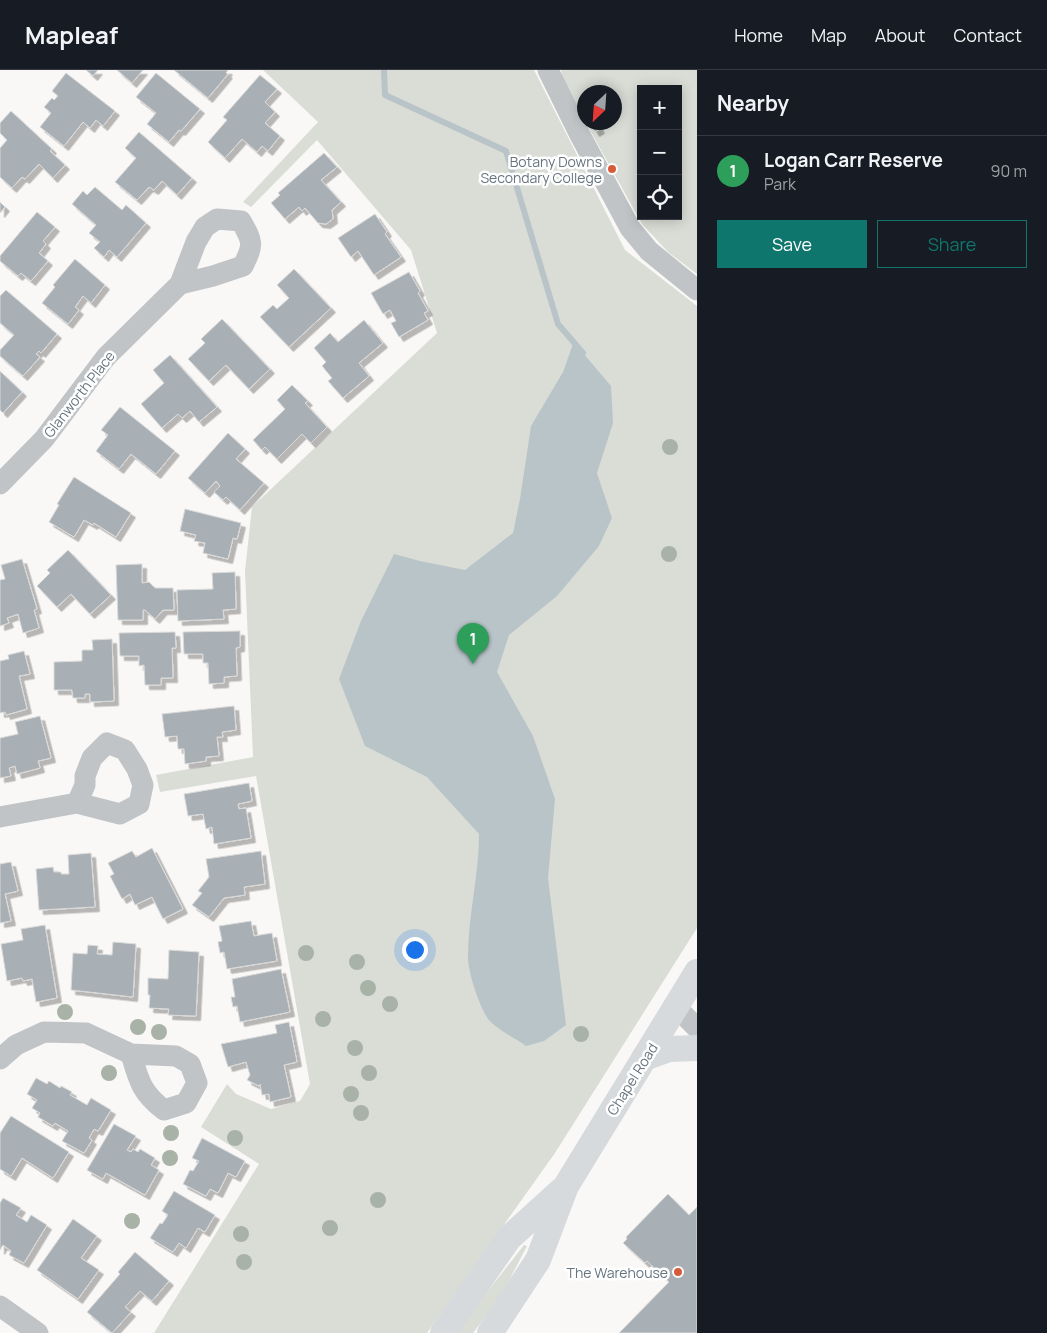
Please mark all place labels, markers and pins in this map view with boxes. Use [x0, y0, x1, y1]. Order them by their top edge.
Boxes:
place label: Botany Downs Secondary College [480, 152, 602, 187]
marker: Botany Downs Secondary College [606, 163, 618, 175]
pin: 1 [457, 623, 489, 664]
place label: The Warehouse [567, 1263, 668, 1282]
marker: The Warehouse [672, 1266, 684, 1278]

